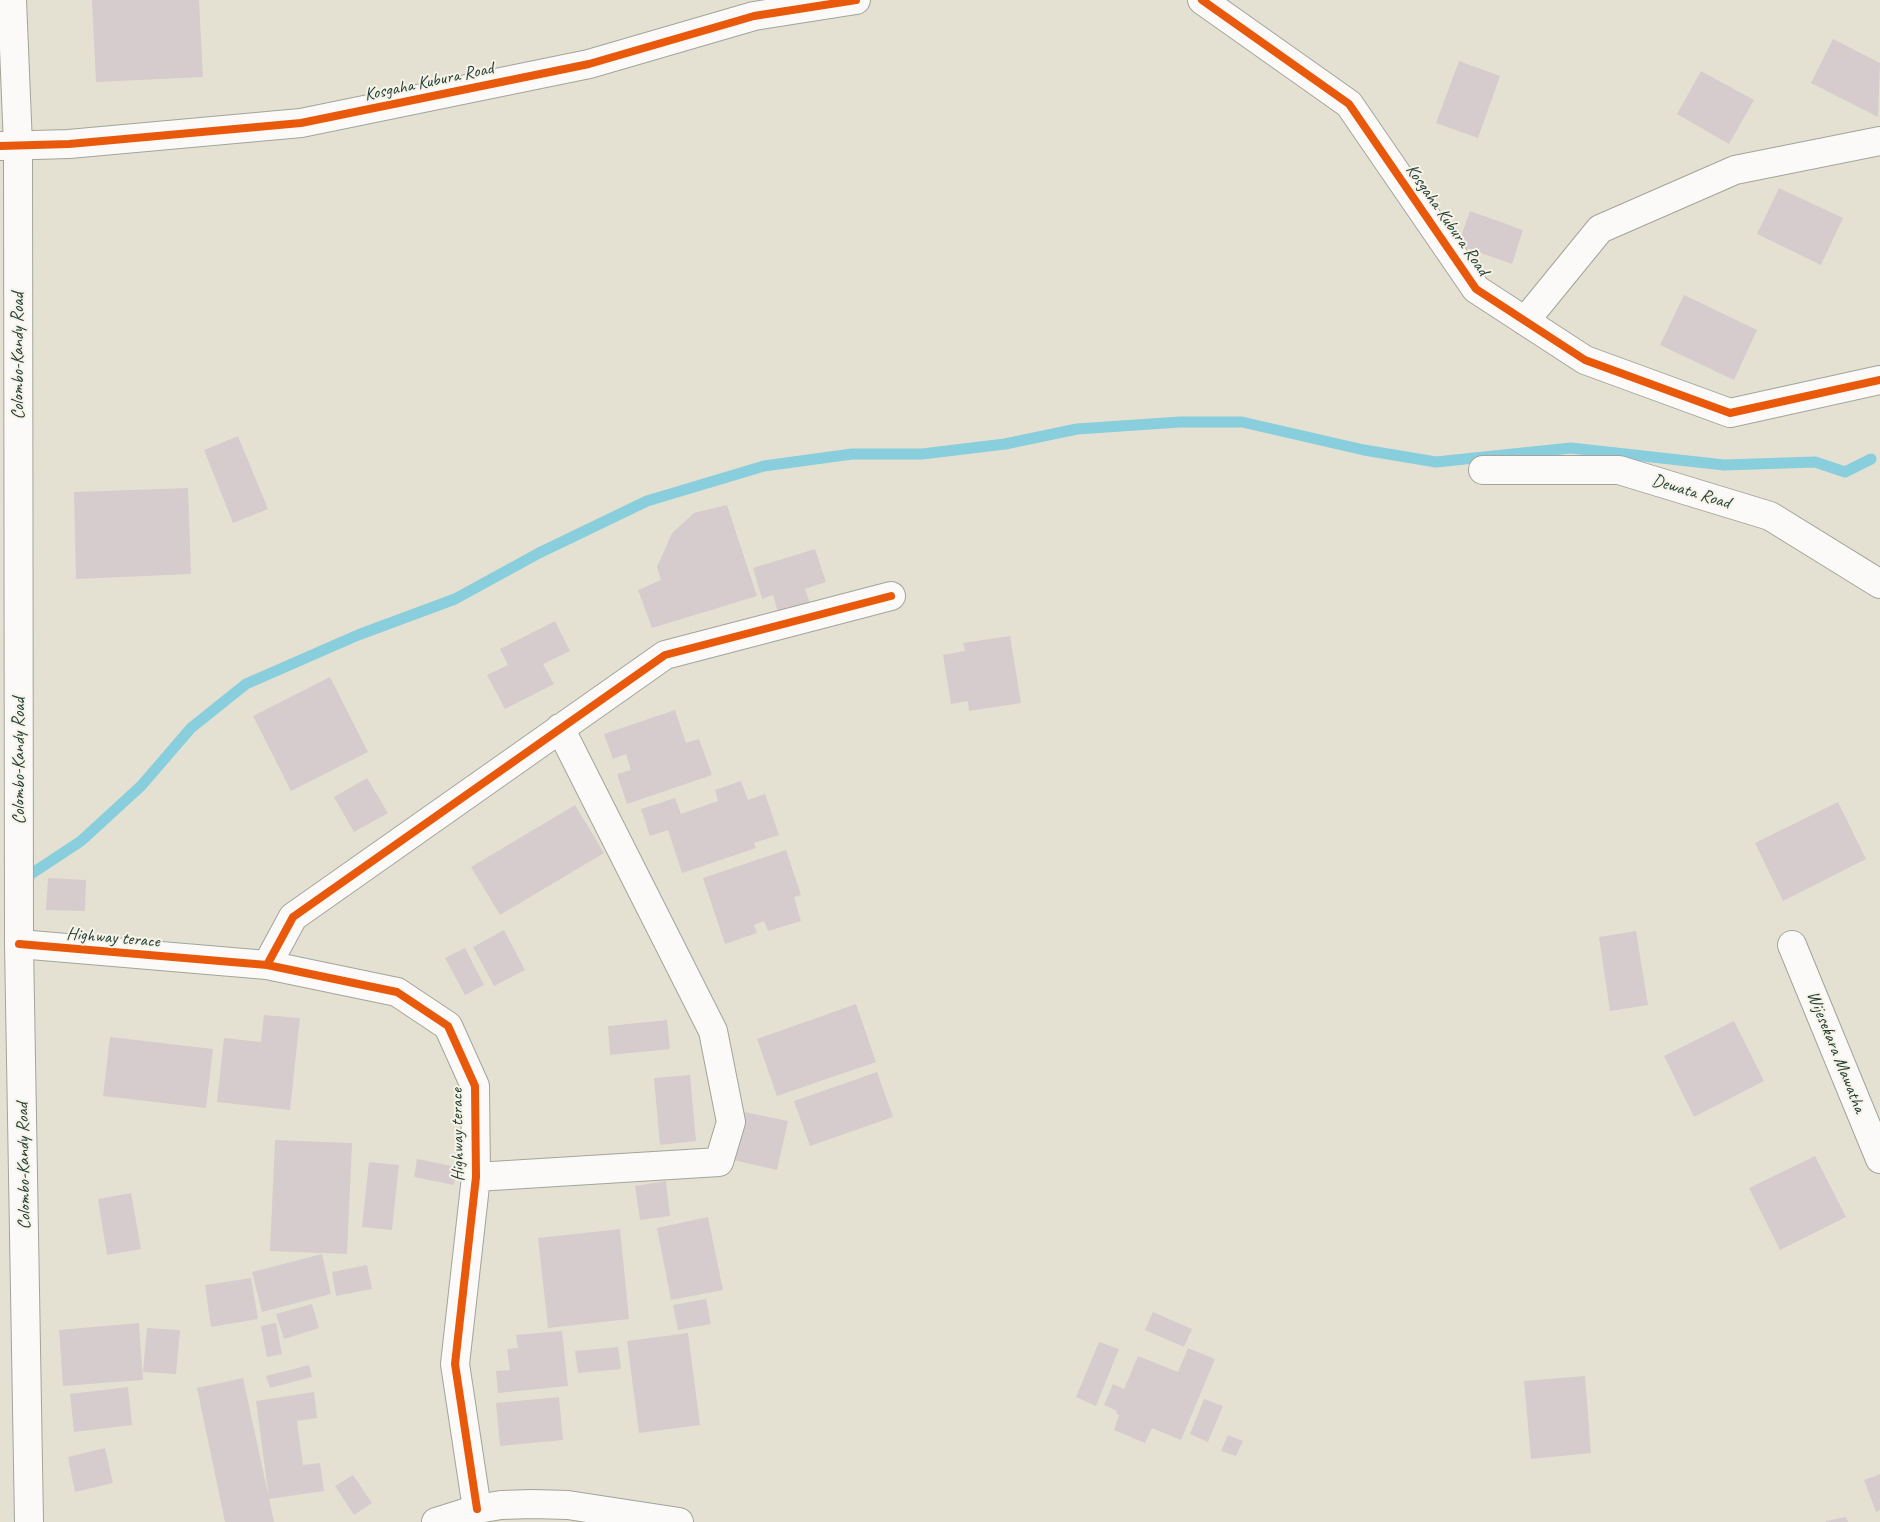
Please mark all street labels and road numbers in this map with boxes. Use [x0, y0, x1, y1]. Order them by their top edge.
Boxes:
street label: Kosgaha Kubura Road [363, 58, 495, 106]
street label: Kosgaha Kubura Road [1401, 160, 1493, 280]
street label: Colombo-Kandy Road [7, 292, 29, 420]
street label: Dewata Road [1649, 470, 1733, 514]
street label: Colombo-Kandy Road [8, 697, 30, 825]
street label: Highway terace [66, 923, 160, 953]
street label: Wijesekara Mawatha [1802, 988, 1870, 1116]
street label: Highway terace [446, 1088, 470, 1182]
street label: Colombo-Kandy Road [12, 1102, 36, 1230]

